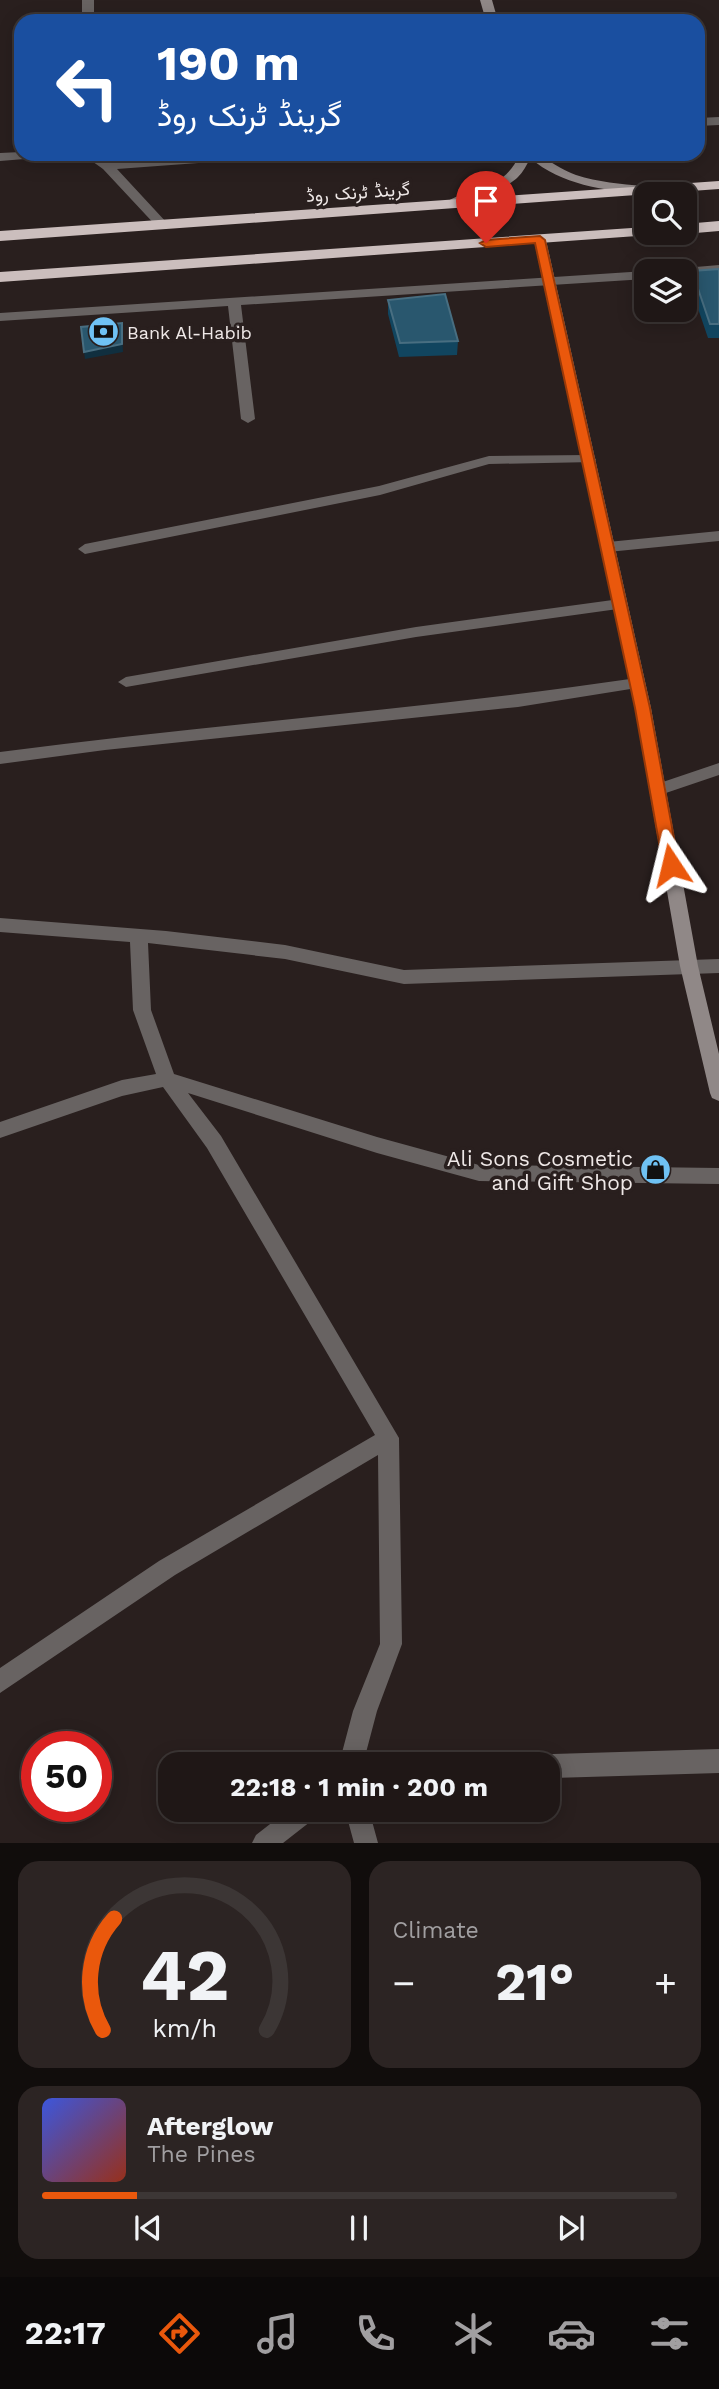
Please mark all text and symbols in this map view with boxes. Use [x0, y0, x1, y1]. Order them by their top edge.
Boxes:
text: 190 m [157, 34, 300, 92]
icon: left [42, 42, 133, 133]
text: گرینڈ ٹرنک روڈ [157, 96, 342, 134]
pin [456, 171, 516, 243]
street label: گرینڈ ٹرنک روڈ [305, 178, 411, 207]
icon: arrive [467, 182, 505, 220]
map controls [634, 182, 697, 322]
button: search [634, 182, 697, 245]
button: layers [634, 259, 697, 322]
bank icon: Bank Al-Habib [87, 315, 121, 349]
place label: Bank Al-Habib [127, 322, 252, 343]
position arrow [634, 828, 708, 902]
place label: Ali Sons Cosmetic and Gift Shop [447, 1146, 633, 1195]
shop icon: Ali Sons Cosmetic and Gift Shop [639, 1153, 673, 1187]
speed limit sign: 50 [21, 1731, 112, 1822]
text: 22:18 · 1 min · 200 m [230, 1772, 488, 1802]
text: Climate [393, 1917, 479, 1944]
text: 42 [139, 1933, 229, 2019]
text: 21° [495, 1952, 574, 2013]
text: − [393, 1961, 415, 2005]
text: + [654, 1961, 677, 2005]
text: km/h [152, 2014, 216, 2043]
text: Afterglow [147, 2111, 273, 2141]
text: The Pines [147, 2141, 256, 2168]
icon: previous [129, 2209, 167, 2247]
icon: pause [340, 2209, 378, 2247]
icon: next [552, 2209, 590, 2247]
icon: directions [155, 2309, 204, 2358]
icon: music [253, 2309, 302, 2358]
icon: phone [351, 2309, 400, 2358]
icon: climate [449, 2309, 498, 2358]
icon: car [547, 2309, 596, 2358]
icon: filters [645, 2309, 694, 2358]
text: 22:17 [25, 2314, 106, 2352]

